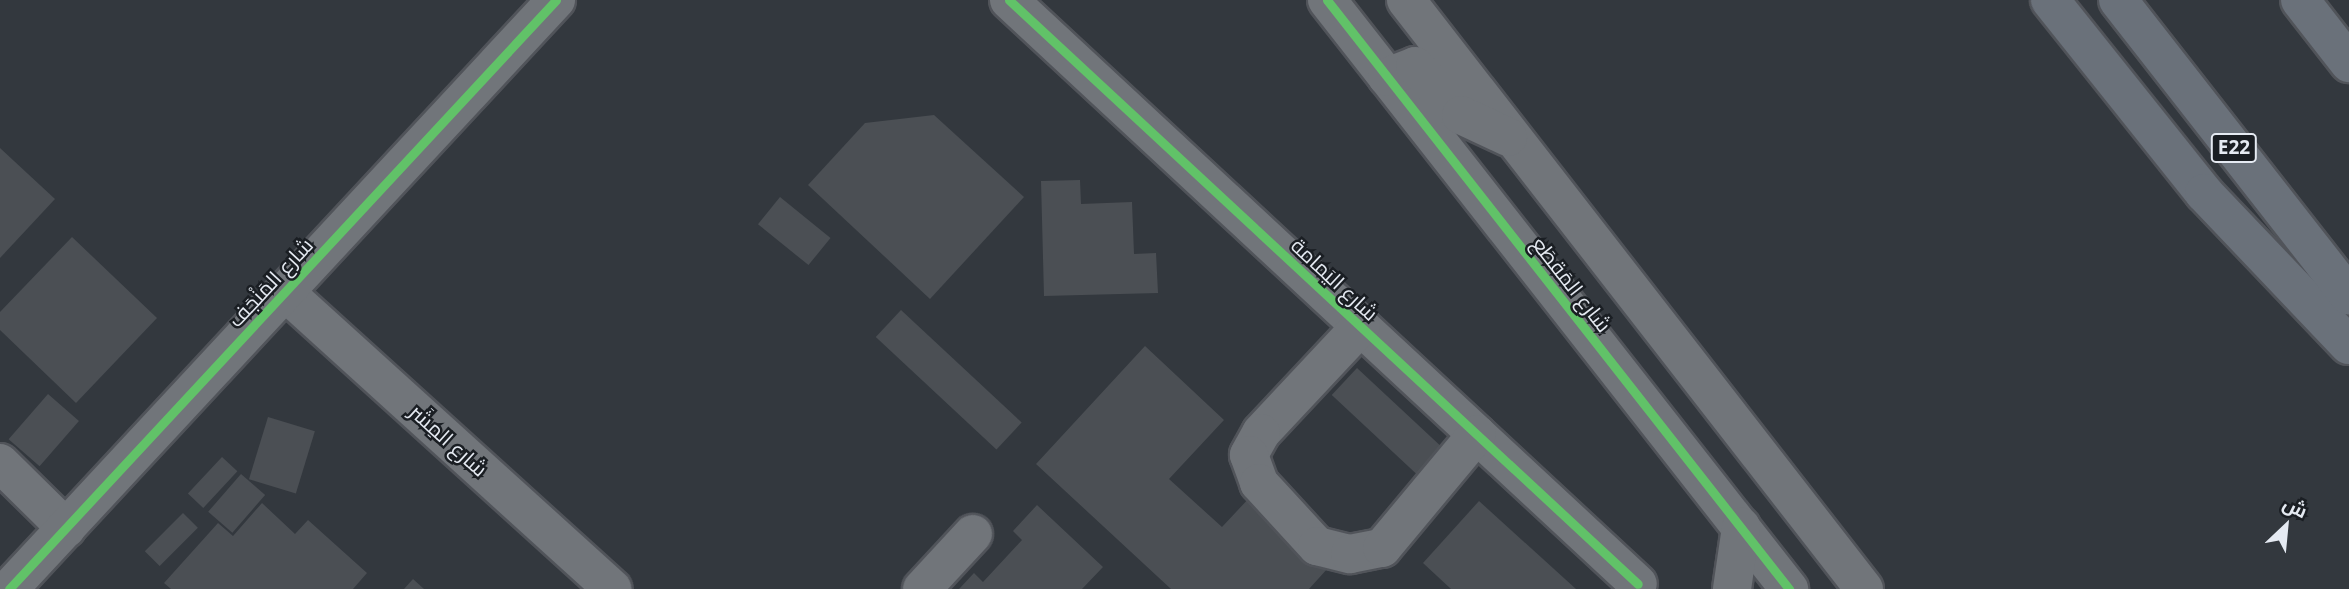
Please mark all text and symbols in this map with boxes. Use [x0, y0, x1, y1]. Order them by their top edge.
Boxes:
road number: E22 [2210, 132, 2258, 164]
street label: شارع المَقطَع [1527, 231, 1617, 337]
street label: شارع المَنْجَف [222, 232, 318, 332]
street label: شارع اليَمامة [1286, 232, 1384, 326]
street label: شارع المِشَر [405, 399, 493, 481]
text: ش [2279, 490, 2312, 524]
north arrow [2251, 491, 2321, 561]

